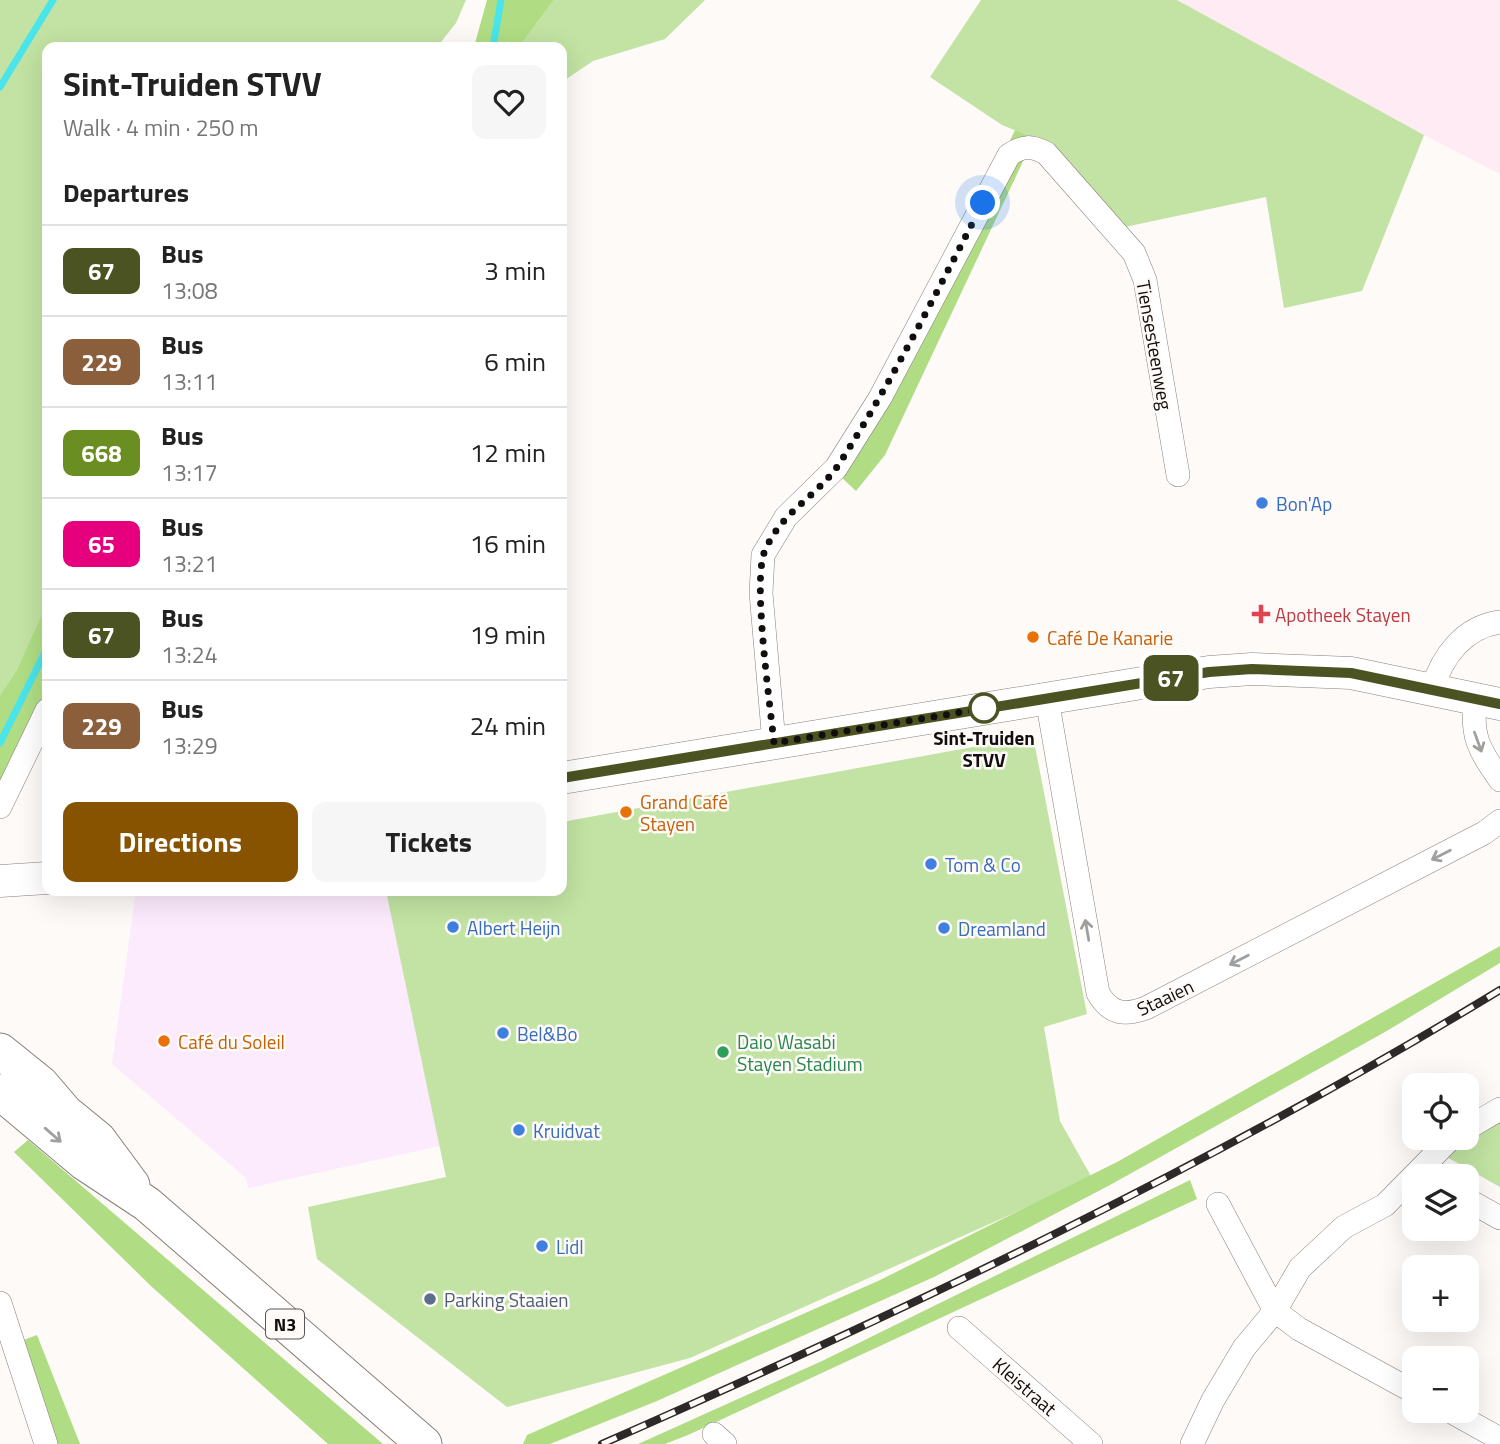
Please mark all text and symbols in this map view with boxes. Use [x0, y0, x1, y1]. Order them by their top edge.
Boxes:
text: Sint-Truiden STVV [63, 59, 322, 109]
button: heart [472, 65, 546, 139]
text: Walk · 4 min · 250 m [63, 110, 259, 145]
text: Departures [63, 173, 189, 212]
your location [965, 185, 1000, 220]
text: Bus [161, 234, 203, 273]
text: 3 min [484, 251, 546, 290]
text: 67 [88, 253, 115, 289]
text: 13:08 [161, 273, 218, 308]
street label: Tiensesteenweg [1129, 278, 1181, 412]
text: Bus [161, 325, 203, 364]
text: 6 min [484, 342, 546, 381]
text: 229 [81, 344, 122, 380]
text: 13:11 [161, 364, 218, 399]
text: Bus [161, 416, 203, 455]
text: 12 min [470, 433, 546, 472]
text: 668 [81, 435, 122, 471]
text: 13:17 [161, 455, 218, 490]
place label: Bon'Ap [1276, 489, 1332, 518]
marker: Bon'Ap [1254, 495, 1270, 511]
text: Bus [161, 507, 203, 546]
text: 16 min [470, 524, 546, 563]
text: 65 [88, 526, 115, 562]
text: 13:21 [161, 546, 218, 581]
text: Bus [161, 598, 203, 637]
place label: Apotheek Stayen [1275, 600, 1411, 629]
marker: Apotheek Stayen [1253, 606, 1269, 622]
text: 19 min [470, 615, 546, 654]
text: 67 [88, 617, 115, 653]
place label: Café De Kanarie [1047, 623, 1173, 652]
marker: Café De Kanarie [1025, 629, 1041, 645]
text: 13:24 [161, 637, 218, 672]
line badge: 67 [1140, 655, 1202, 701]
text: 67 [1158, 660, 1184, 696]
text: Bus [161, 689, 203, 728]
marker: Sint-Truiden STVV [969, 693, 999, 723]
text: 24 min [470, 706, 546, 745]
text: 229 [81, 708, 122, 744]
place label: Sint-Truiden STVV [933, 723, 1035, 774]
text: 13:29 [161, 728, 218, 763]
one-way arrow [1473, 731, 1485, 752]
place label: Grand Café Stayen [640, 787, 728, 838]
button: Directions [63, 802, 298, 882]
button: Tickets [312, 802, 546, 882]
marker: Grand Café Stayen [618, 804, 634, 820]
one-way arrow [1431, 849, 1452, 862]
place label: Tom & Co [945, 850, 1021, 879]
marker: Tom & Co [923, 856, 939, 872]
place label: Albert Heijn [467, 913, 561, 942]
place label: Dreamland [958, 914, 1046, 943]
marker: Albert Heijn [445, 919, 461, 935]
one-way arrow [1080, 919, 1093, 942]
marker: Dreamland [936, 920, 952, 936]
one-way arrow [1229, 954, 1250, 967]
street label: Staaien [1132, 971, 1198, 1023]
place label: Bel&Bo [517, 1019, 578, 1048]
marker: Bel&Bo [495, 1025, 511, 1041]
place label: Café du Soleil [178, 1027, 285, 1056]
place label: Daio Wasabi Stayen Stadium [737, 1027, 863, 1078]
marker: Café du Soleil [156, 1033, 172, 1049]
marker: Daio Wasabi Stayen Stadium [715, 1044, 731, 1060]
map controls [1402, 1073, 1479, 1423]
button: locate [1402, 1073, 1479, 1150]
place label: Kruidvat [533, 1116, 600, 1145]
marker: Kruidvat [511, 1122, 527, 1138]
one-way arrow [44, 1127, 62, 1143]
button: layers [1402, 1164, 1479, 1241]
place label: Lidl [556, 1232, 584, 1261]
marker: Lidl [534, 1238, 550, 1254]
button: + [1402, 1255, 1479, 1332]
place label: Parking Staaien [444, 1285, 568, 1314]
marker: Parking Staaien [422, 1291, 438, 1307]
road number: N3 [266, 1310, 304, 1338]
button: − [1402, 1346, 1479, 1423]
street label: Kleistraat [987, 1350, 1064, 1422]

